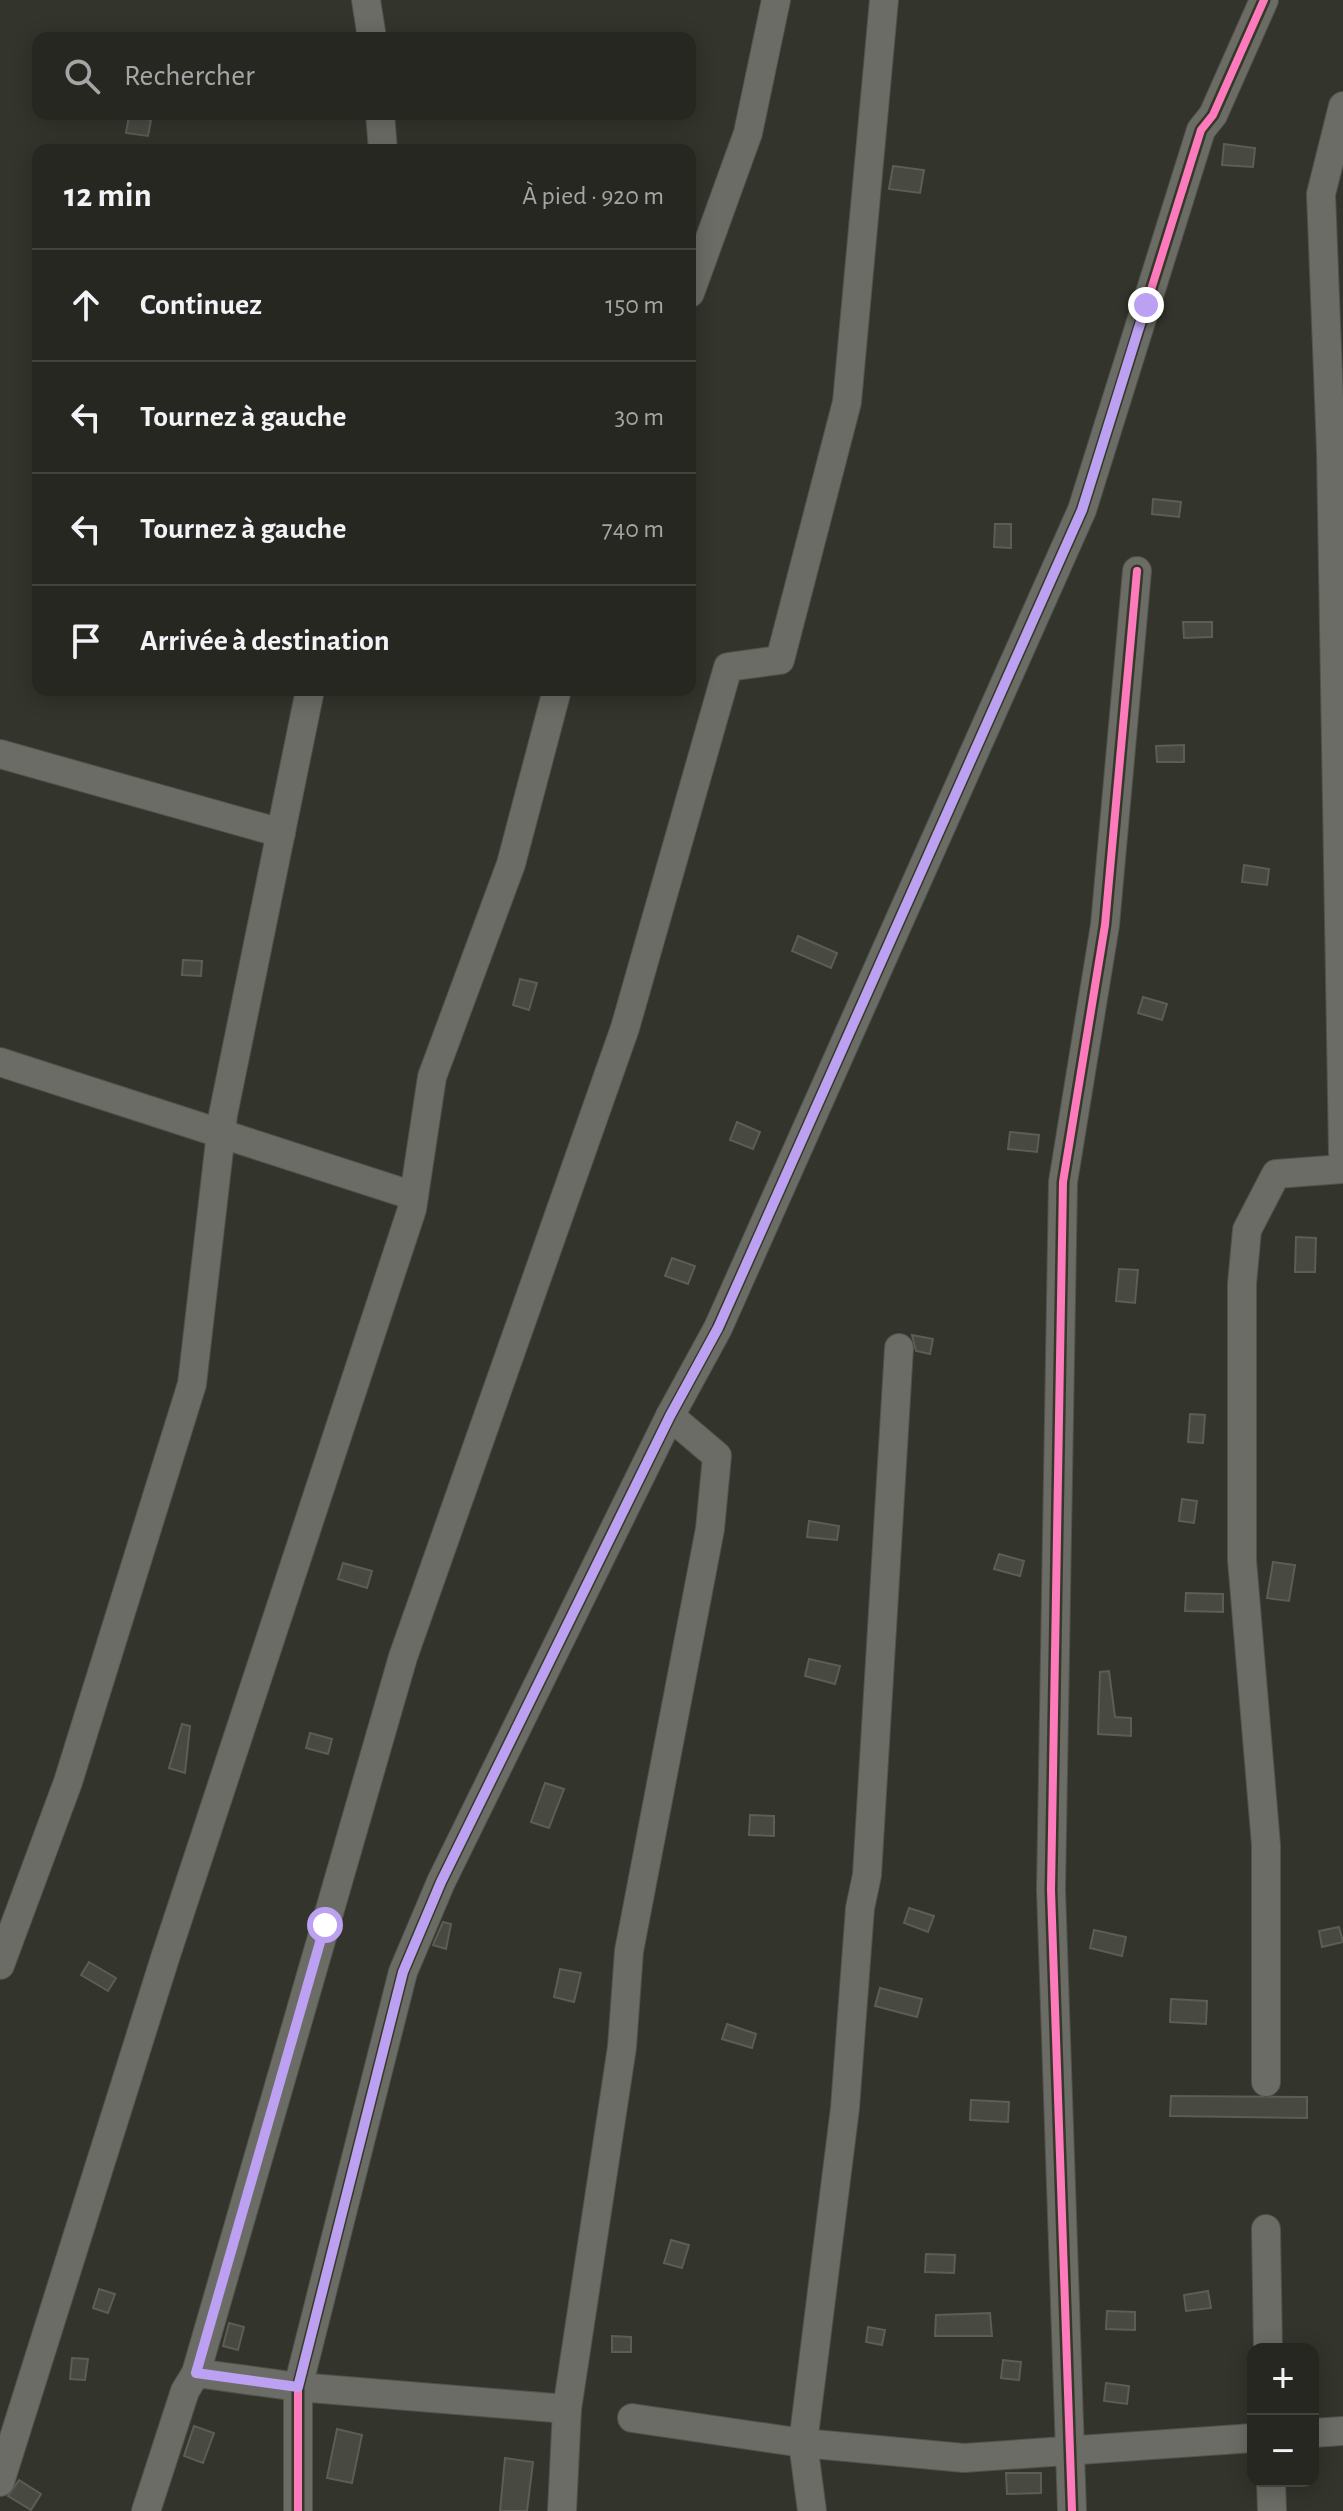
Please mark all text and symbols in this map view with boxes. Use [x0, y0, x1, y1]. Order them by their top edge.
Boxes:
search box [32, 32, 696, 120]
icon: search [60, 54, 104, 98]
text: Rechercher [124, 61, 255, 91]
text: 12 min [64, 179, 152, 213]
text: À pied · 920 m [522, 183, 664, 209]
icon: ahead [64, 283, 108, 327]
route end [1128, 287, 1164, 323]
text: Continuez [140, 290, 262, 320]
text: 150 m [605, 292, 664, 318]
icon: left [64, 395, 108, 439]
text: Tournez à gauche [140, 402, 347, 432]
text: 30 m [614, 404, 664, 430]
icon: left [64, 507, 108, 551]
text: Tournez à gauche [140, 514, 347, 544]
text: 740 m [602, 516, 664, 542]
icon: arrive [64, 619, 108, 663]
text: Arrivée à destination [140, 626, 390, 656]
route start [307, 1907, 343, 1943]
map controls [1247, 2343, 1319, 2487]
button: + [1247, 2343, 1319, 2415]
button: − [1247, 2415, 1319, 2487]

